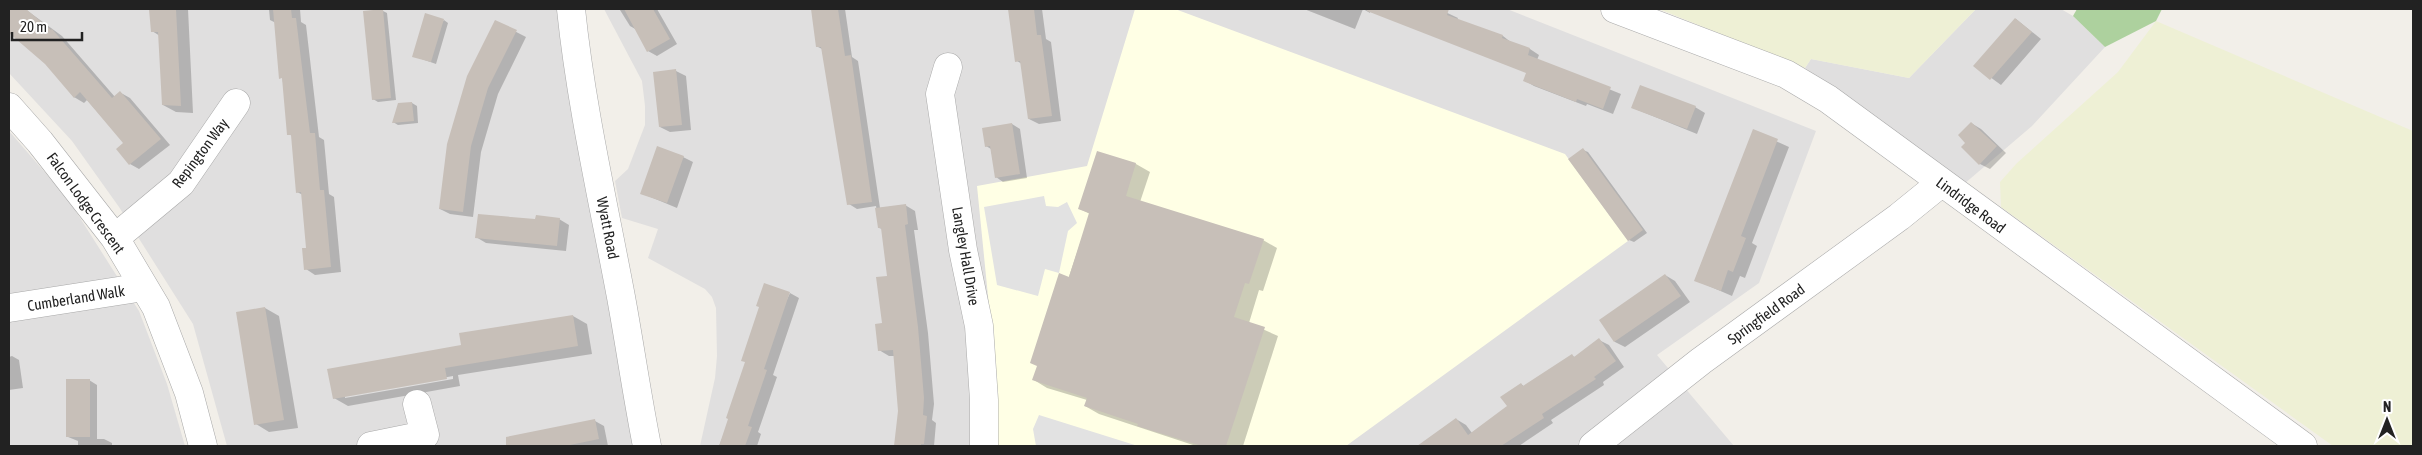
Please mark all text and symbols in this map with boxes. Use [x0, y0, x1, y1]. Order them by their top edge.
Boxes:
scale bar [12, 10, 82, 42]
text: 20 m [20, 18, 47, 35]
street label: Repington Way [168, 115, 232, 191]
street label: Falcon Lodge Crescent [44, 149, 128, 257]
street label: Lindridge Road [1933, 173, 2009, 237]
street label: Wyatt Road [594, 195, 622, 261]
street label: Langley Hall Drive [949, 205, 983, 307]
street label: Springfield Road [1724, 280, 1808, 348]
street label: Cumberland Walk [26, 282, 126, 314]
north arrow [2362, 395, 2412, 445]
text: N [2383, 399, 2391, 415]

